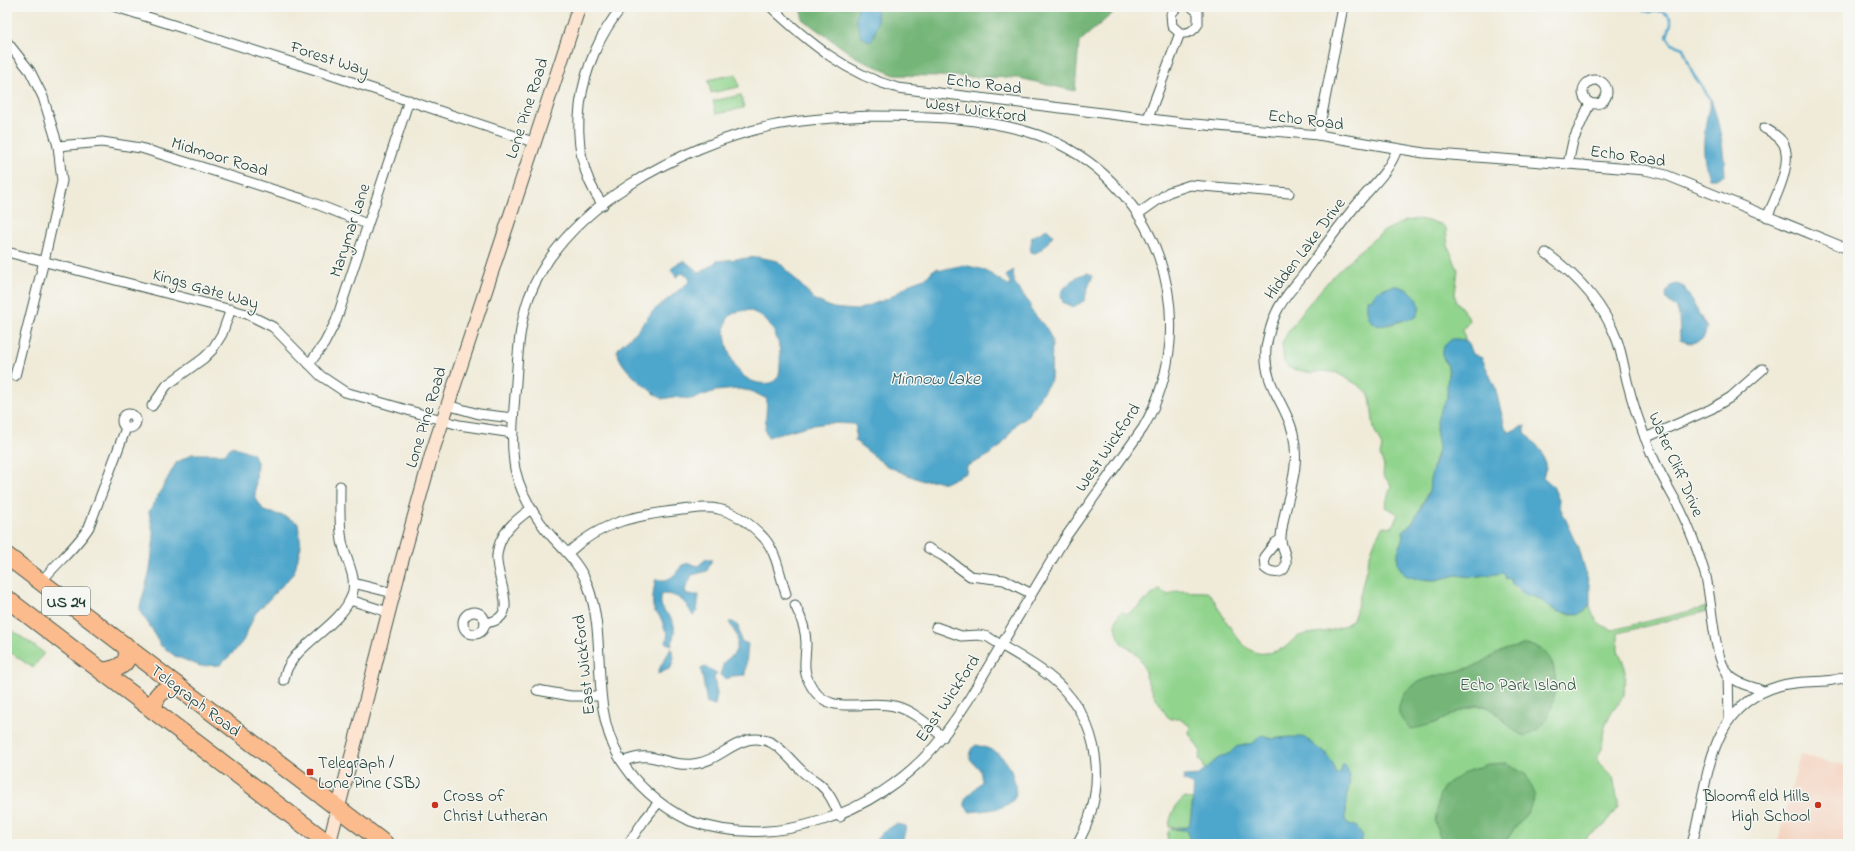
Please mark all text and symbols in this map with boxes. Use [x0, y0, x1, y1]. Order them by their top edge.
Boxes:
street label: Forest Way [286, 35, 372, 85]
street label: Lone Pine Road [499, 54, 556, 162]
street label: Echo Road [945, 67, 1023, 102]
street label: West Wickford [924, 91, 1028, 130]
street label: Echo Road [1267, 103, 1345, 138]
street label: Midmoor Road [168, 131, 272, 184]
street label: Echo Road [1588, 139, 1668, 174]
street label: Marymar Lane [323, 180, 378, 281]
street label: Hidden Lake Drive [1258, 192, 1352, 305]
street label: Kings Gate Way [149, 262, 262, 318]
street label: Lone Pine Road [399, 363, 454, 471]
water label: Minnow Lake [890, 367, 981, 393]
street label: West Wickford [1069, 398, 1147, 497]
street label: Water Cliff Drive [1641, 408, 1710, 521]
road number: US 24 [42, 587, 90, 615]
street label: East Wickford [567, 613, 602, 716]
street label: East Wickford [910, 650, 987, 748]
street label: Telegraph Road [143, 659, 246, 746]
park label: Echo Park Island [1460, 673, 1577, 698]
place label: Telegraph / Lone Pine (SB) [318, 751, 420, 796]
marker: Telegraph / Lone Pine (SB) [305, 767, 315, 777]
place label: Cross of Christ Lutheran [443, 784, 548, 829]
place label: Bloomfield Hills High School [1702, 784, 1810, 831]
marker: Cross of Christ Lutheran [430, 800, 440, 810]
marker: Bloomfield Hills High School [1813, 800, 1823, 810]

